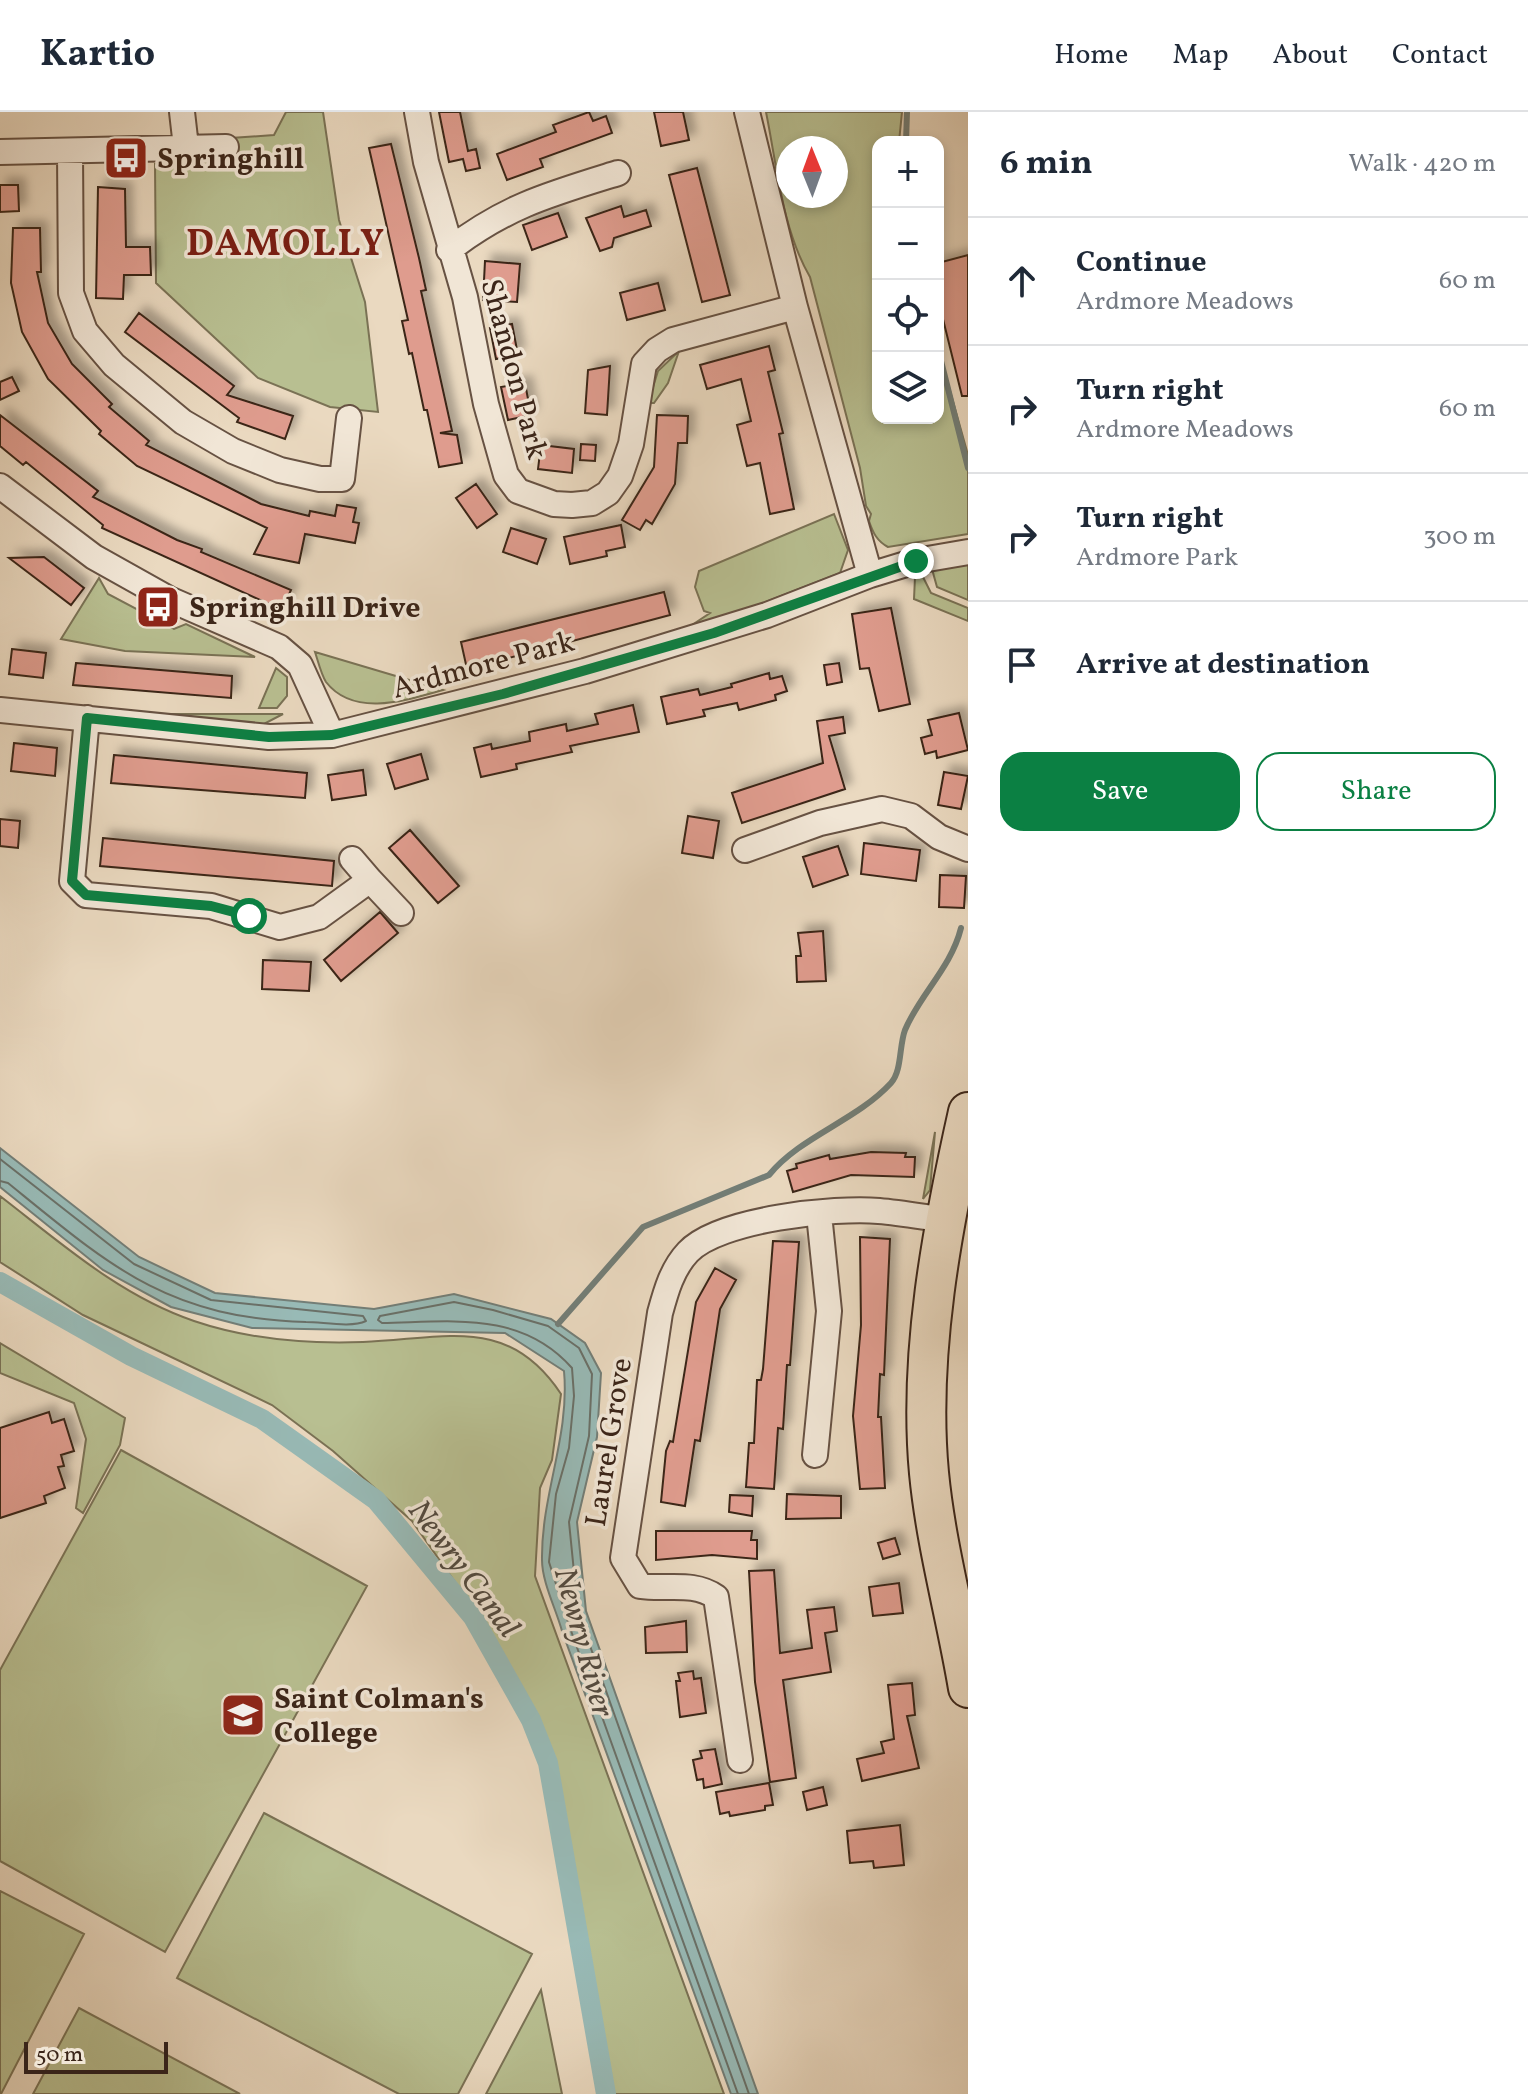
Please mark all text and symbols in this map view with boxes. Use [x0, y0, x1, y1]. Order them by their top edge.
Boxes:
text: Kartio [40, 29, 155, 82]
text: Home [1054, 36, 1128, 75]
text: Map [1172, 36, 1228, 75]
text: About [1272, 36, 1348, 75]
text: Contact [1392, 36, 1488, 75]
bus stop icon: Springhill [102, 134, 150, 182]
north arrow [776, 136, 848, 208]
map controls [872, 136, 944, 424]
button: + [872, 136, 944, 208]
place label: Springhill [157, 139, 304, 181]
text: 6 min [1000, 141, 1093, 188]
text: Walk · 420 m [1348, 146, 1496, 182]
button: − [872, 208, 944, 280]
district label: DAMOLLY [186, 219, 386, 272]
text: Continue [1076, 242, 1207, 284]
icon: ahead [1000, 259, 1044, 303]
text: 60 m [1439, 263, 1496, 299]
street label: Shandon Park [469, 275, 557, 464]
button: locate [872, 280, 944, 352]
text: Ardmore Meadows [1076, 284, 1294, 320]
button: layers [872, 352, 944, 424]
text: Turn right [1076, 370, 1224, 412]
icon: right [1000, 387, 1044, 431]
text: 60 m [1439, 391, 1496, 427]
text: Ardmore Meadows [1076, 412, 1294, 448]
text: Turn right [1076, 498, 1224, 540]
icon: right [1000, 515, 1044, 559]
text: 300 m [1423, 519, 1496, 555]
text: Ardmore Park [1076, 540, 1238, 576]
route end [898, 543, 934, 579]
bus stop icon: Springhill Drive [134, 583, 182, 631]
place label: Springhill Drive [189, 588, 421, 630]
street label: Ardmore Park [388, 621, 579, 710]
icon: arrive [1000, 643, 1044, 687]
text: Arrive at destination [1076, 644, 1370, 686]
button: Save [1000, 752, 1240, 831]
button: Share [1256, 752, 1496, 831]
route start [231, 898, 267, 934]
street label: Laurel Grove [576, 1355, 644, 1530]
water label: Newry Canal [396, 1492, 529, 1648]
water label: Newry River [541, 1563, 623, 1724]
place label: Saint Colman's College [274, 1679, 484, 1755]
school or university icon: Saint Colman's College [219, 1691, 267, 1739]
scale bar [24, 2038, 168, 2074]
text: 50 m [36, 2040, 83, 2071]

